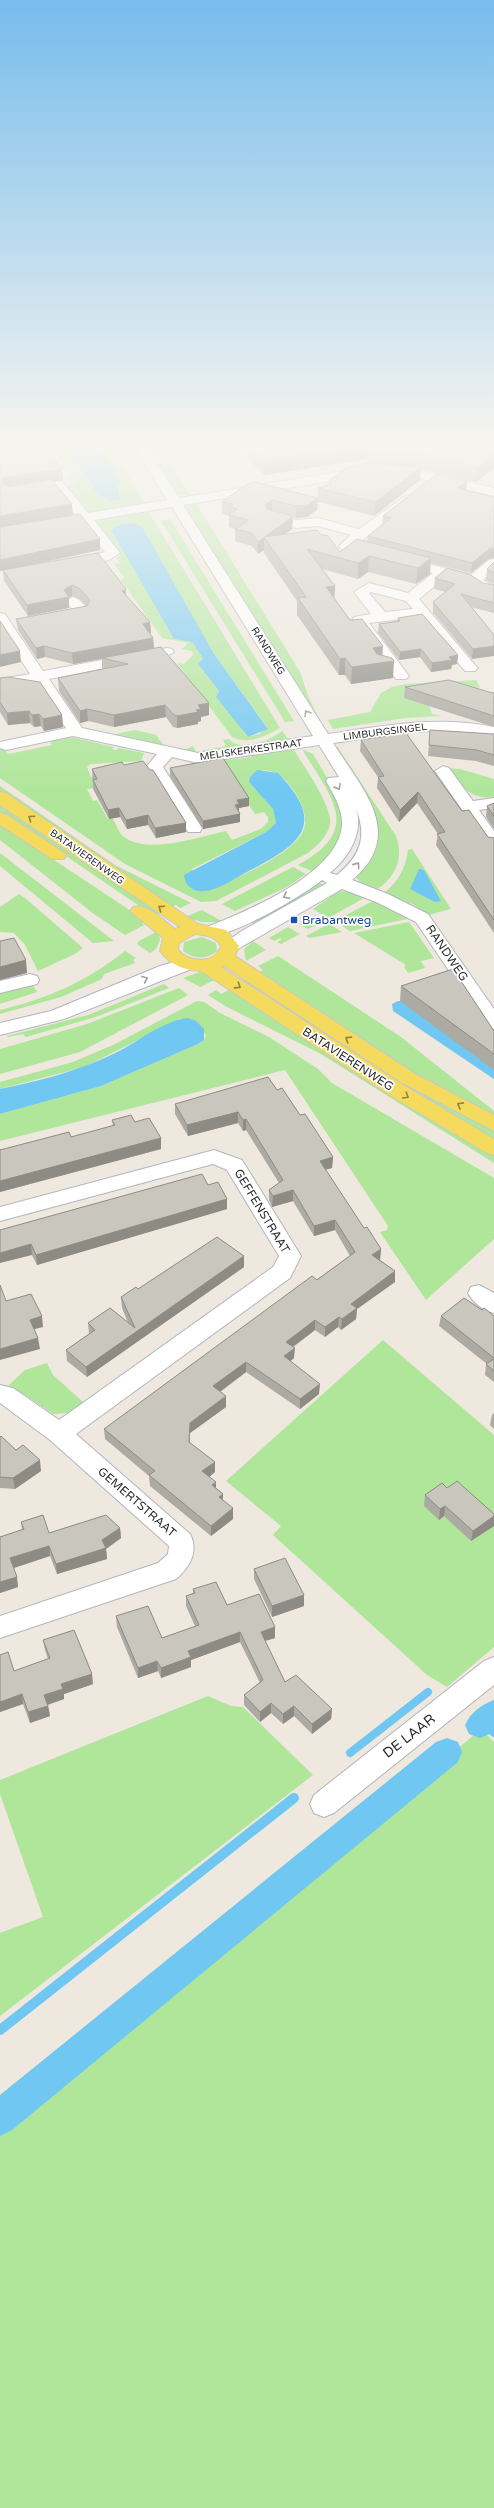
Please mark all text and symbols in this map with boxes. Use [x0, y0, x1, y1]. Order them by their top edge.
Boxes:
street label: RANDWEG [249, 625, 287, 677]
one-way arrow [305, 710, 312, 717]
street label: LIMBURGSINGEL [342, 721, 428, 743]
street label: MELISKERKESTRAAT [199, 737, 303, 763]
one-way arrow [333, 783, 340, 791]
one-way arrow [28, 815, 35, 823]
street label: BATAVIERENWEG [48, 827, 126, 887]
one-way arrow [352, 862, 360, 869]
one-way arrow [283, 891, 290, 898]
one-way arrow [158, 905, 165, 913]
place label: Brabantweg [302, 913, 371, 927]
marker: Brabantweg [289, 915, 299, 925]
street label: RANDWEG [423, 922, 471, 984]
one-way arrow [141, 976, 149, 984]
one-way arrow [234, 981, 241, 989]
street label: BATAVIERENWEG [300, 1024, 396, 1094]
one-way arrow [345, 1036, 352, 1044]
one-way arrow [402, 1091, 409, 1098]
one-way arrow [457, 1102, 464, 1110]
street label: GEFFENSTRAAT [231, 1166, 293, 1256]
street label: GEMERTSTRAAT [95, 1464, 179, 1540]
street label: DE LAAR [380, 1710, 438, 1762]

